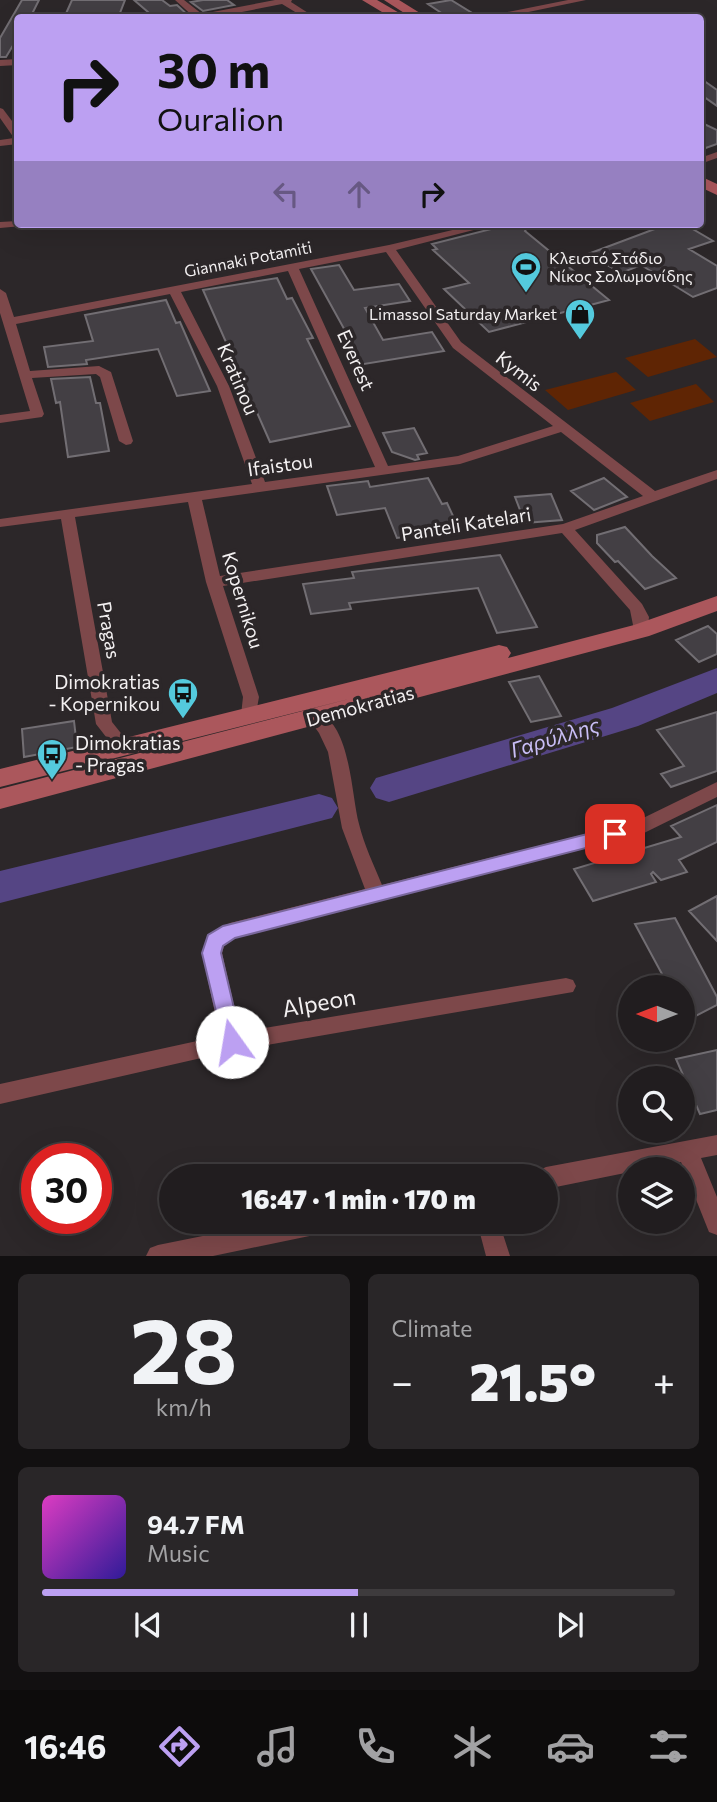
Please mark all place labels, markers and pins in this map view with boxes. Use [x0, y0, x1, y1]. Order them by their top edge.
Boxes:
place label: Κλειστό Στάδιο Νίκος Σολωμονίδης [549, 248, 693, 285]
sports icon: Κλειστό Στάδιο Νίκος Σολωμονίδης [509, 250, 543, 294]
shop icon: Limassol Saturday Market [563, 297, 597, 341]
place label: Limassol Saturday Market [369, 304, 557, 323]
place label: Dimokratias - Kopernikou [48, 670, 160, 715]
bus stop icon: Dimokratias - Kopernikou [166, 676, 200, 720]
place label: Dimokratias - Pragas [75, 731, 181, 776]
bus stop icon: Dimokratias - Pragas [35, 737, 69, 781]
pin [585, 804, 645, 864]

